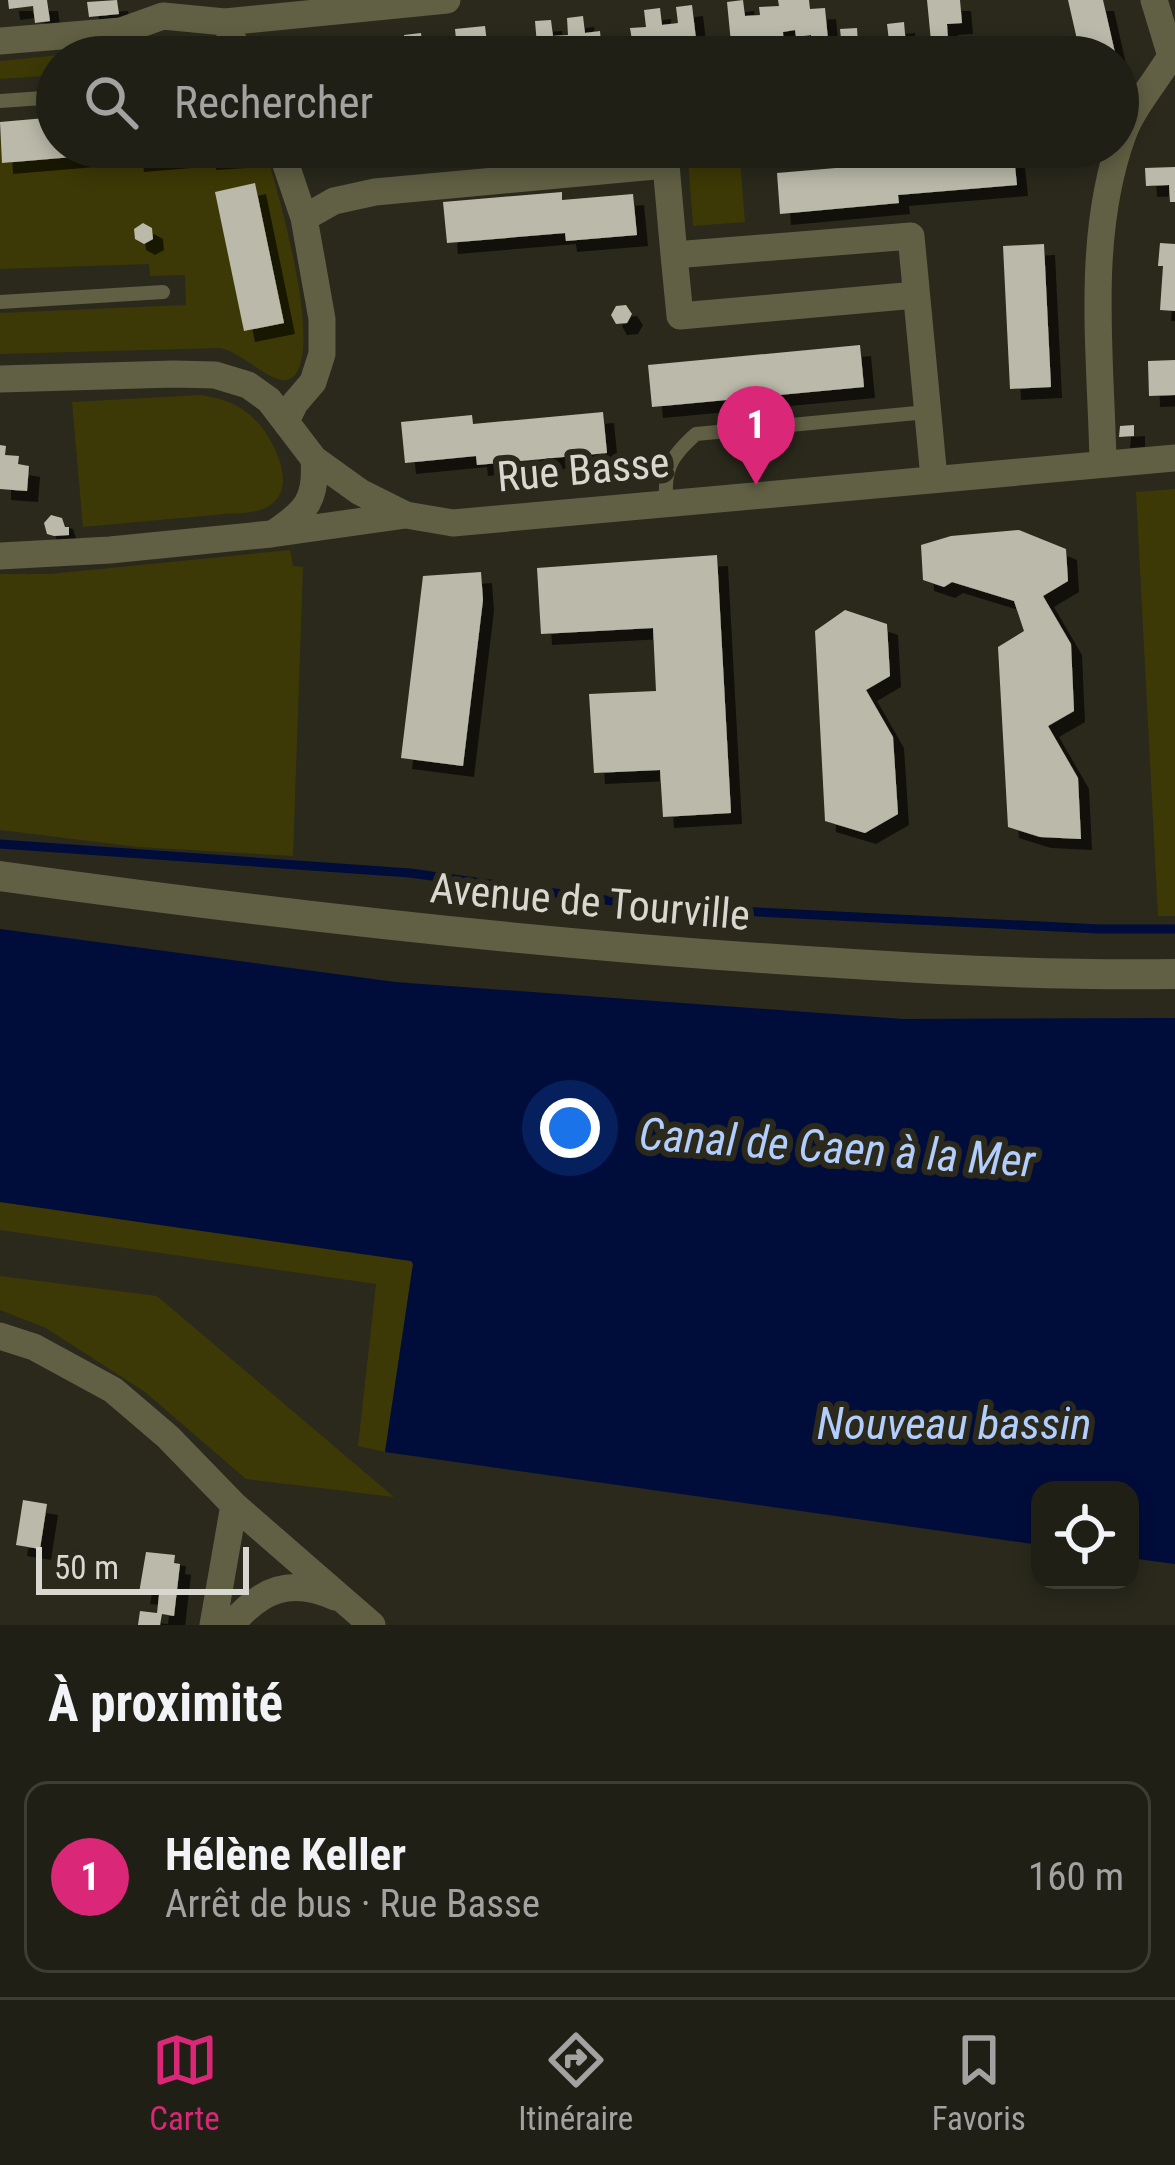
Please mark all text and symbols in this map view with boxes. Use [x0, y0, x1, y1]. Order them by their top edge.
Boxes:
search box [36, 36, 1139, 168]
icon: search [78, 69, 144, 135]
text: Rechercher [174, 76, 373, 129]
pin: 1 [717, 386, 795, 485]
street label: Rue Basse [495, 438, 671, 501]
street label: Avenue de Tourville [428, 863, 752, 940]
your location [540, 1098, 600, 1158]
water label: Canal de Caen à la Mer [637, 1107, 1038, 1188]
water label: Nouveau bassin [817, 1397, 1091, 1450]
map controls [1031, 1481, 1139, 1589]
button: locate [1031, 1481, 1139, 1589]
scale bar [36, 1541, 249, 1594]
text: 50 m [54, 1548, 119, 1587]
text: À proximité [48, 1674, 283, 1733]
text: Hélène Keller [165, 1828, 406, 1881]
text: 1 [80, 1854, 100, 1900]
text: 160 m [1028, 1854, 1124, 1900]
text: Arrêt de bus · Rue Basse [165, 1881, 540, 1927]
tab: Carte [149, 2027, 220, 2138]
tab: Itinéraire [518, 2027, 633, 2138]
tab: Favoris [932, 2027, 1026, 2138]

